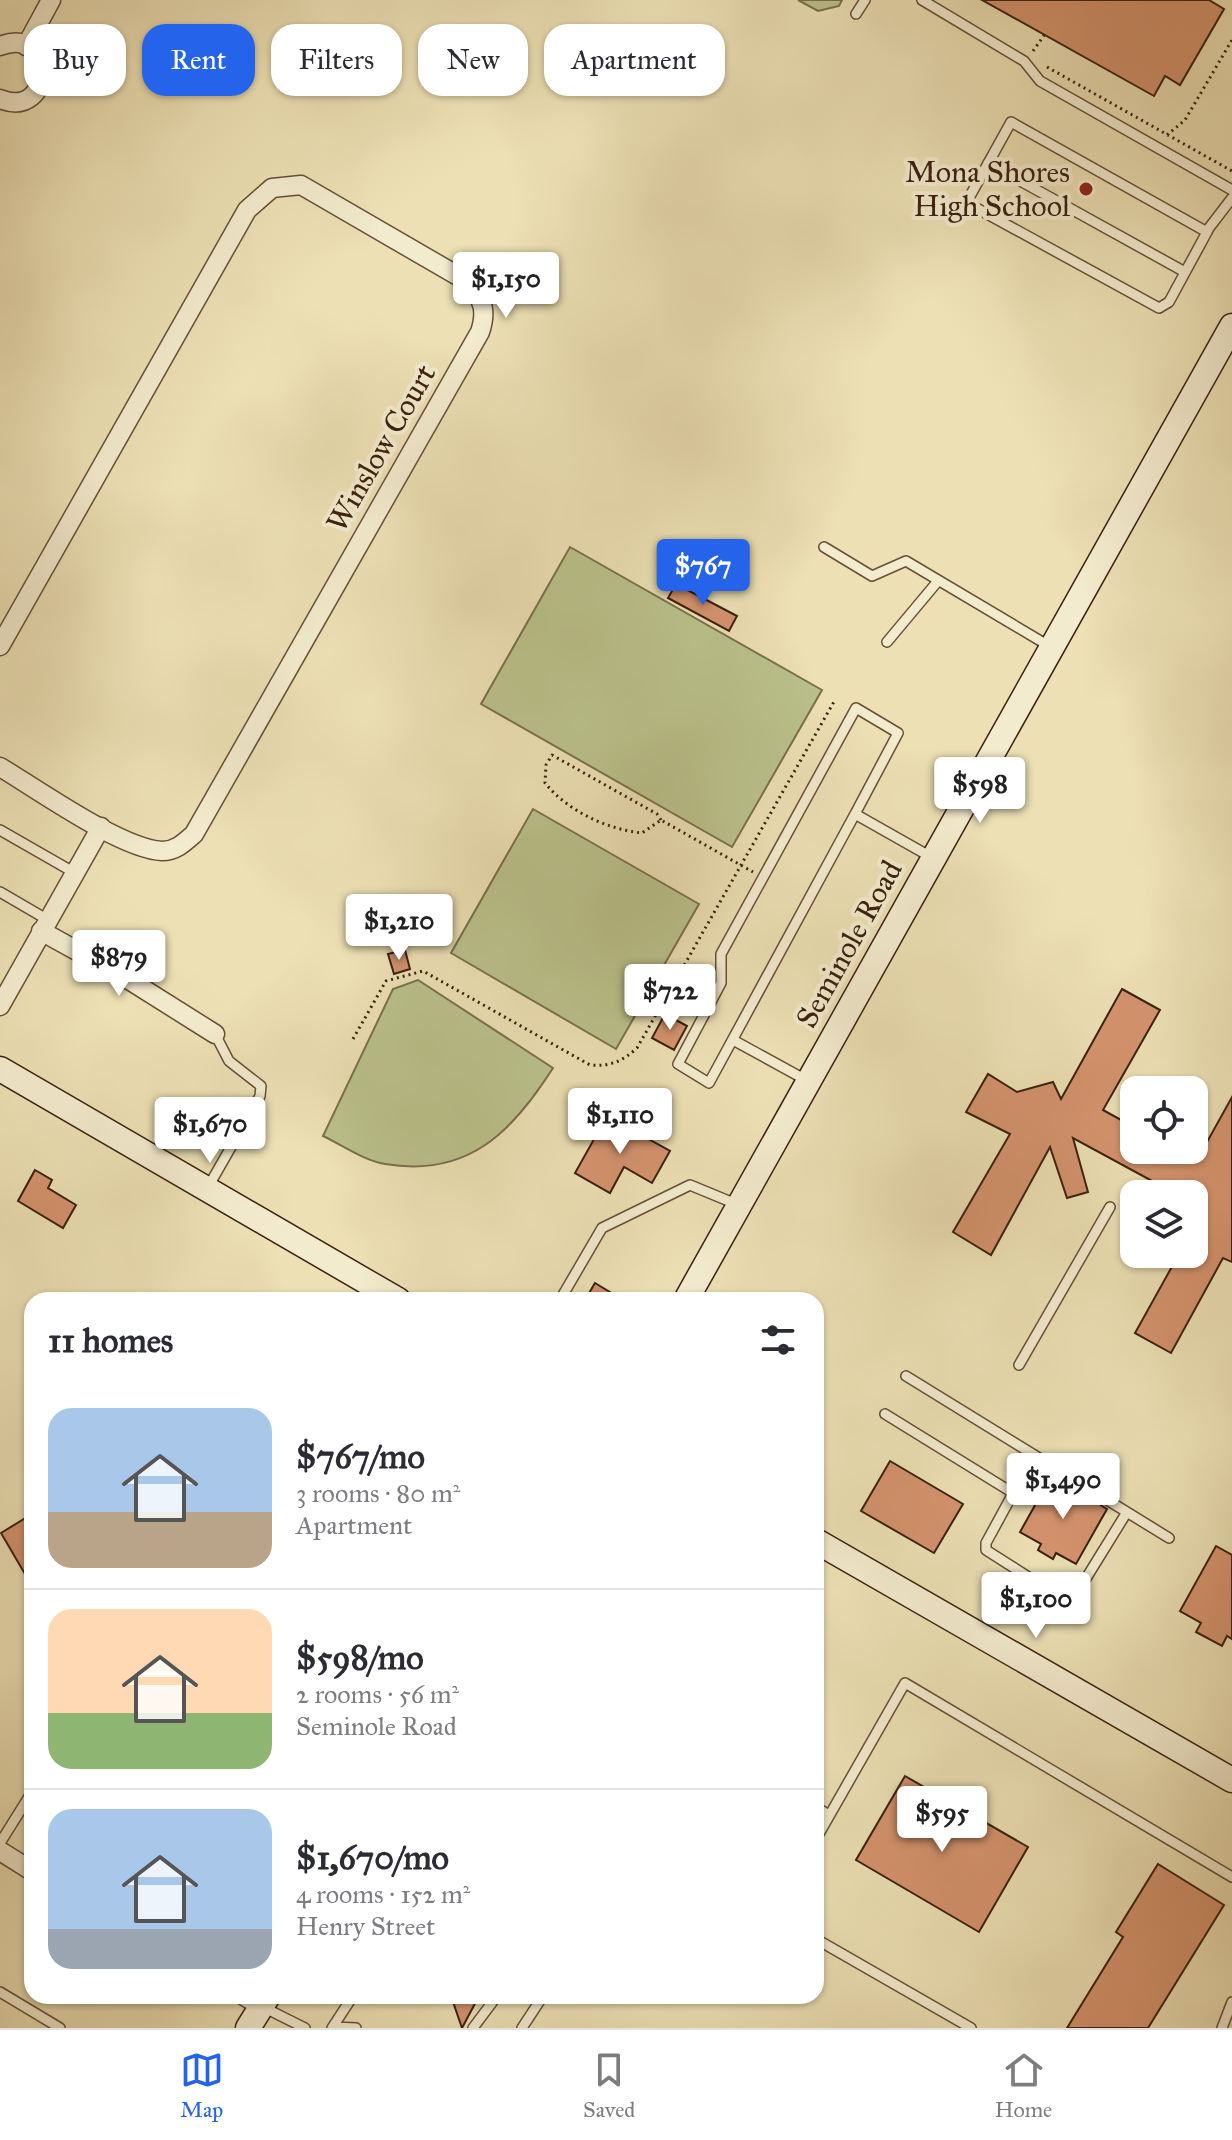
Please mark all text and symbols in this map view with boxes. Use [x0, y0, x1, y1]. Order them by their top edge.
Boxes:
chip: Buy [24, 24, 126, 96]
chip: Rent [142, 24, 255, 96]
chip: Filters [271, 24, 402, 96]
chip: New [418, 24, 528, 96]
chip: Apartment [544, 24, 725, 96]
place label: Mona Shores High School [905, 154, 1071, 224]
marker: Mona Shores High School [1077, 180, 1095, 198]
pin: $1,150 [441, 252, 571, 320]
text: $1,150 [471, 262, 541, 294]
street label: Winslow Court [319, 358, 443, 538]
pin: $767 [656, 539, 750, 607]
text: $767 [675, 549, 731, 581]
pin: $598 [933, 757, 1027, 825]
text: $598 [952, 767, 1008, 799]
street label: Seminole Road [788, 854, 910, 1034]
pin: $1,210 [334, 894, 464, 962]
text: $1,210 [364, 904, 434, 936]
pin: $879 [72, 930, 166, 998]
text: $879 [90, 940, 148, 972]
pin: $722 [623, 964, 717, 1032]
text: $722 [642, 974, 698, 1006]
map controls [1120, 1076, 1208, 1268]
button: locate [1120, 1076, 1208, 1164]
pin: $1,110 [555, 1088, 685, 1156]
pin: $1,670 [145, 1097, 275, 1165]
text: $1,110 [586, 1098, 654, 1130]
text: $1,670 [173, 1107, 247, 1139]
button: layers [1120, 1180, 1208, 1268]
icon: filters [756, 1318, 800, 1362]
text: 11 homes [48, 1320, 173, 1361]
text: $767/mo [296, 1436, 425, 1477]
icon: home [112, 1440, 208, 1536]
pin: $1,490 [998, 1453, 1128, 1521]
text: $1,490 [1025, 1463, 1101, 1495]
text: 3 rooms · 80 m² [296, 1477, 460, 1509]
text: Apartment [296, 1509, 412, 1541]
pin: $1,100 [971, 1572, 1101, 1640]
text: $1,100 [999, 1582, 1073, 1614]
text: $598/mo [296, 1637, 424, 1678]
icon: home [112, 1641, 208, 1737]
text: 2 rooms · 56 m² [296, 1678, 459, 1710]
text: Seminole Road [296, 1710, 457, 1742]
pin: $595 [895, 1786, 989, 1854]
text: $595 [915, 1796, 969, 1828]
text: $1,670/mo [296, 1837, 449, 1878]
icon: home [112, 1841, 208, 1937]
text: 4 rooms · 152 m² [296, 1878, 470, 1910]
text: Henry Street [296, 1910, 435, 1942]
tab: Map [180, 2048, 224, 2123]
tab: Saved [583, 2048, 635, 2123]
tab: Home [995, 2048, 1052, 2123]

